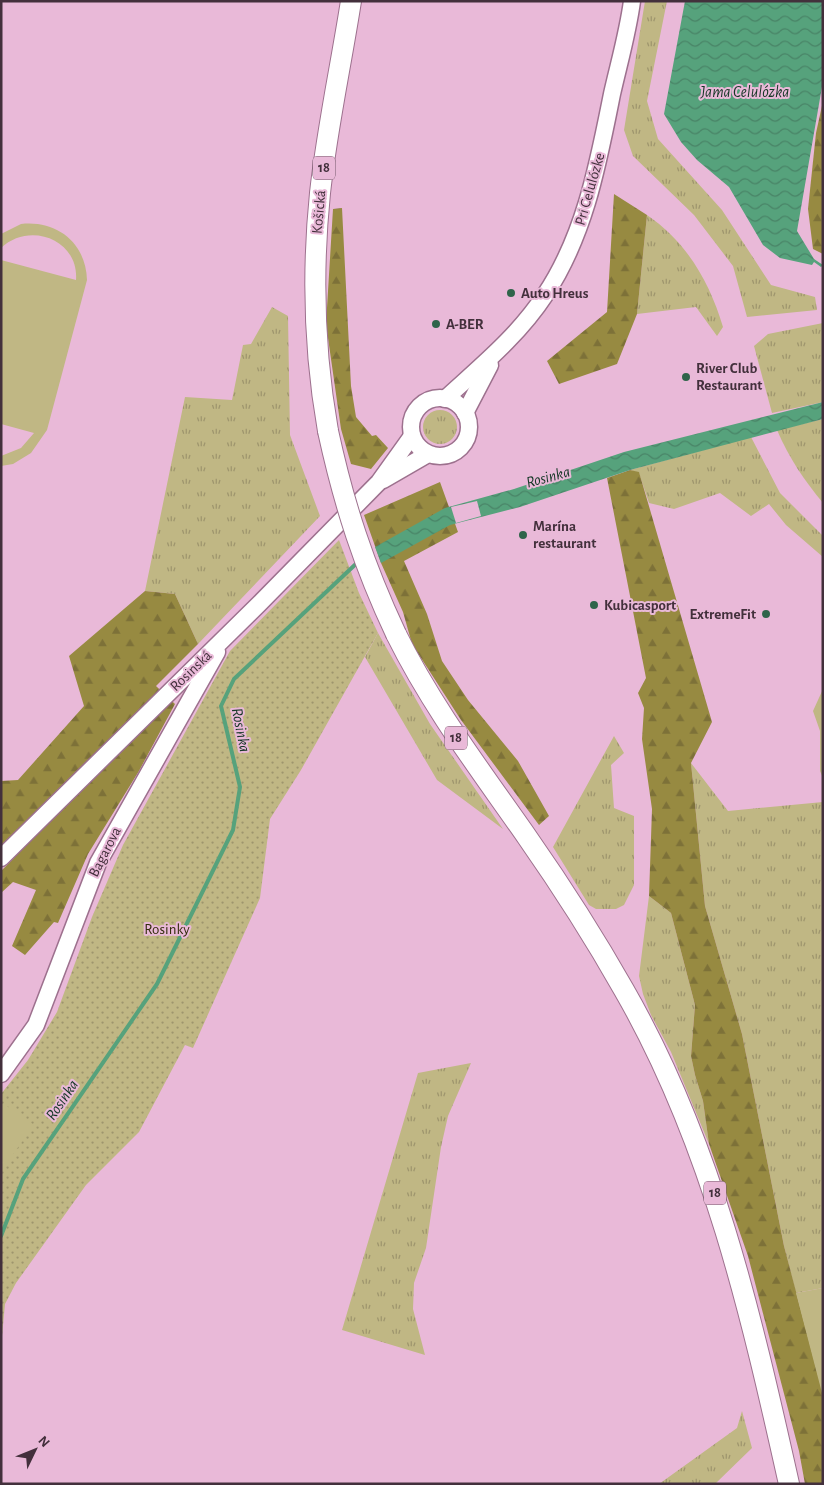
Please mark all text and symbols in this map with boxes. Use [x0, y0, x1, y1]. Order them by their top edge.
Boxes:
water label: Jama Celulózka [700, 84, 789, 100]
street label: Pri Celulózke [572, 151, 608, 227]
road number: 18 [313, 156, 335, 180]
street label: Košická [310, 190, 328, 234]
place label: Auto Hreus [521, 286, 589, 301]
marker: Auto Hreus [505, 287, 517, 299]
place label: A-BER [446, 317, 484, 332]
marker: A-BER [430, 318, 442, 330]
place label: River Club Restaurant [696, 361, 762, 393]
marker: River Club Restaurant [680, 371, 692, 383]
water label: Rosinka [524, 463, 572, 491]
place label: Marína restaurant [533, 519, 596, 551]
marker: Marína restaurant [517, 529, 529, 541]
place label: Kubicasport [604, 598, 676, 613]
marker: Kubicasport [588, 599, 600, 611]
place label: ExtremeFit [689, 607, 756, 622]
marker: ExtremeFit [760, 608, 772, 620]
street label: Rosinská [167, 648, 215, 694]
water label: Rosinka [229, 706, 253, 754]
road number: 18 [445, 726, 467, 750]
street label: Bagarova [86, 825, 124, 879]
park label: Rosinky [144, 922, 190, 937]
water label: Rosinka [43, 1077, 81, 1123]
road number: 18 [704, 1182, 726, 1204]
north arrow [10, 1425, 60, 1475]
text: N [35, 1433, 52, 1450]

